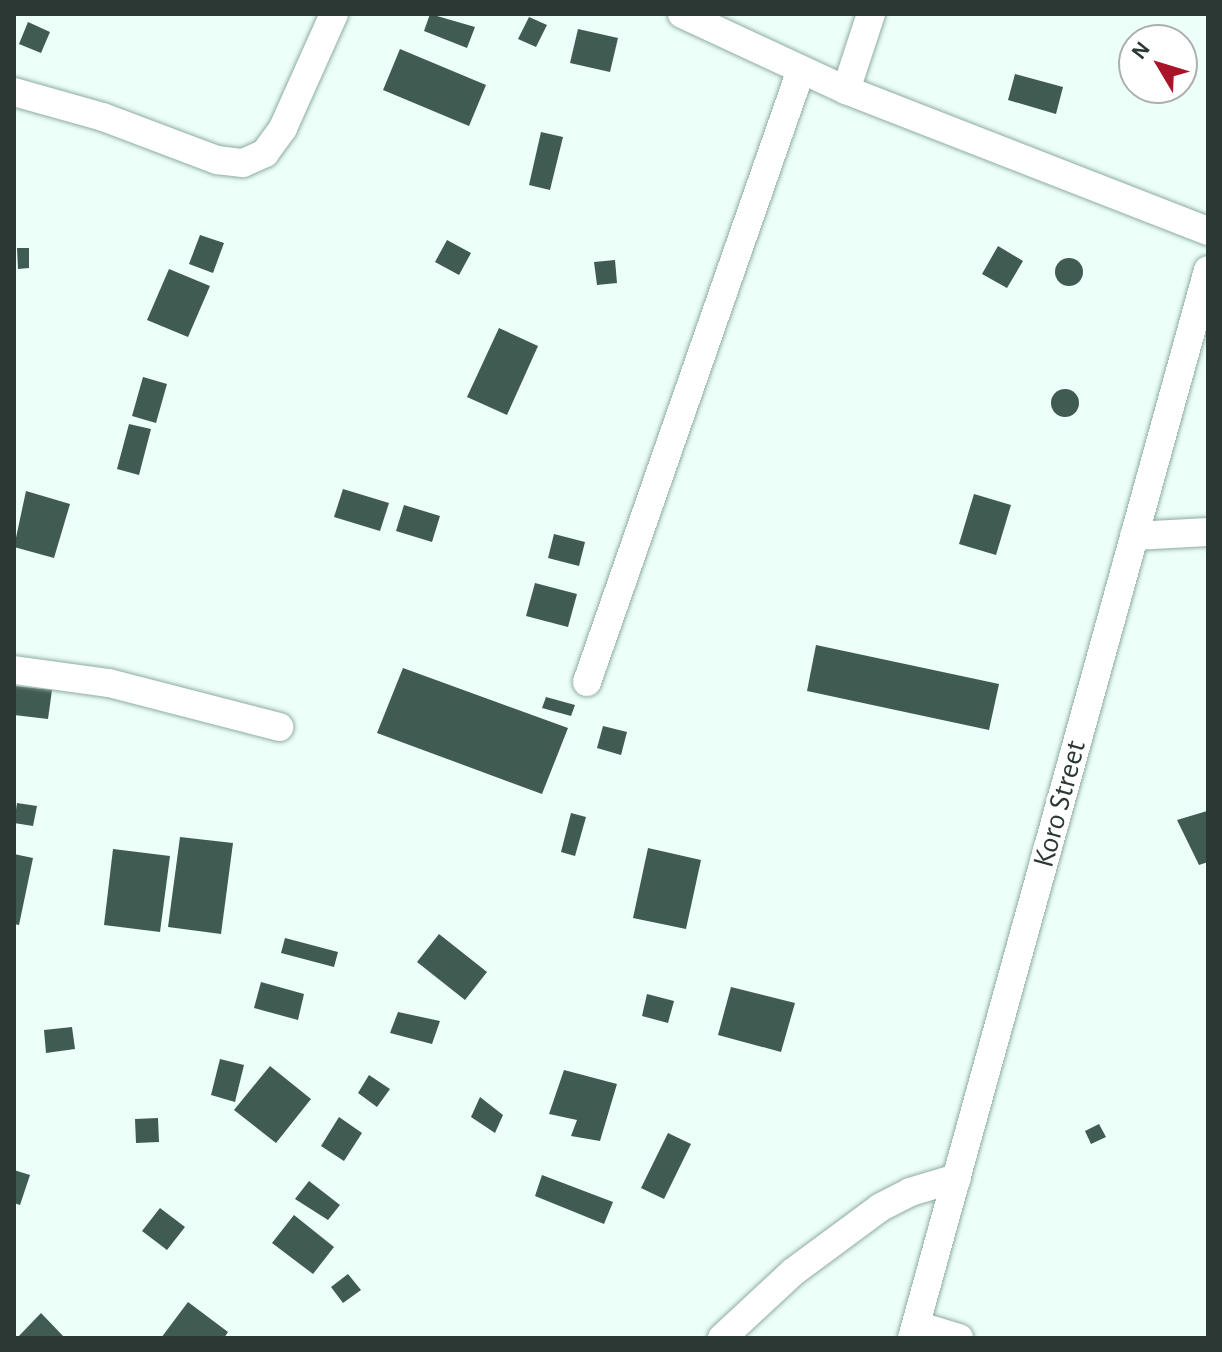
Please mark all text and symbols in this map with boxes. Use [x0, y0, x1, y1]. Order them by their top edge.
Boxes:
north arrow [1118, 24, 1198, 104]
text: N [1127, 38, 1154, 63]
street label: Koro Street [1026, 737, 1094, 871]

